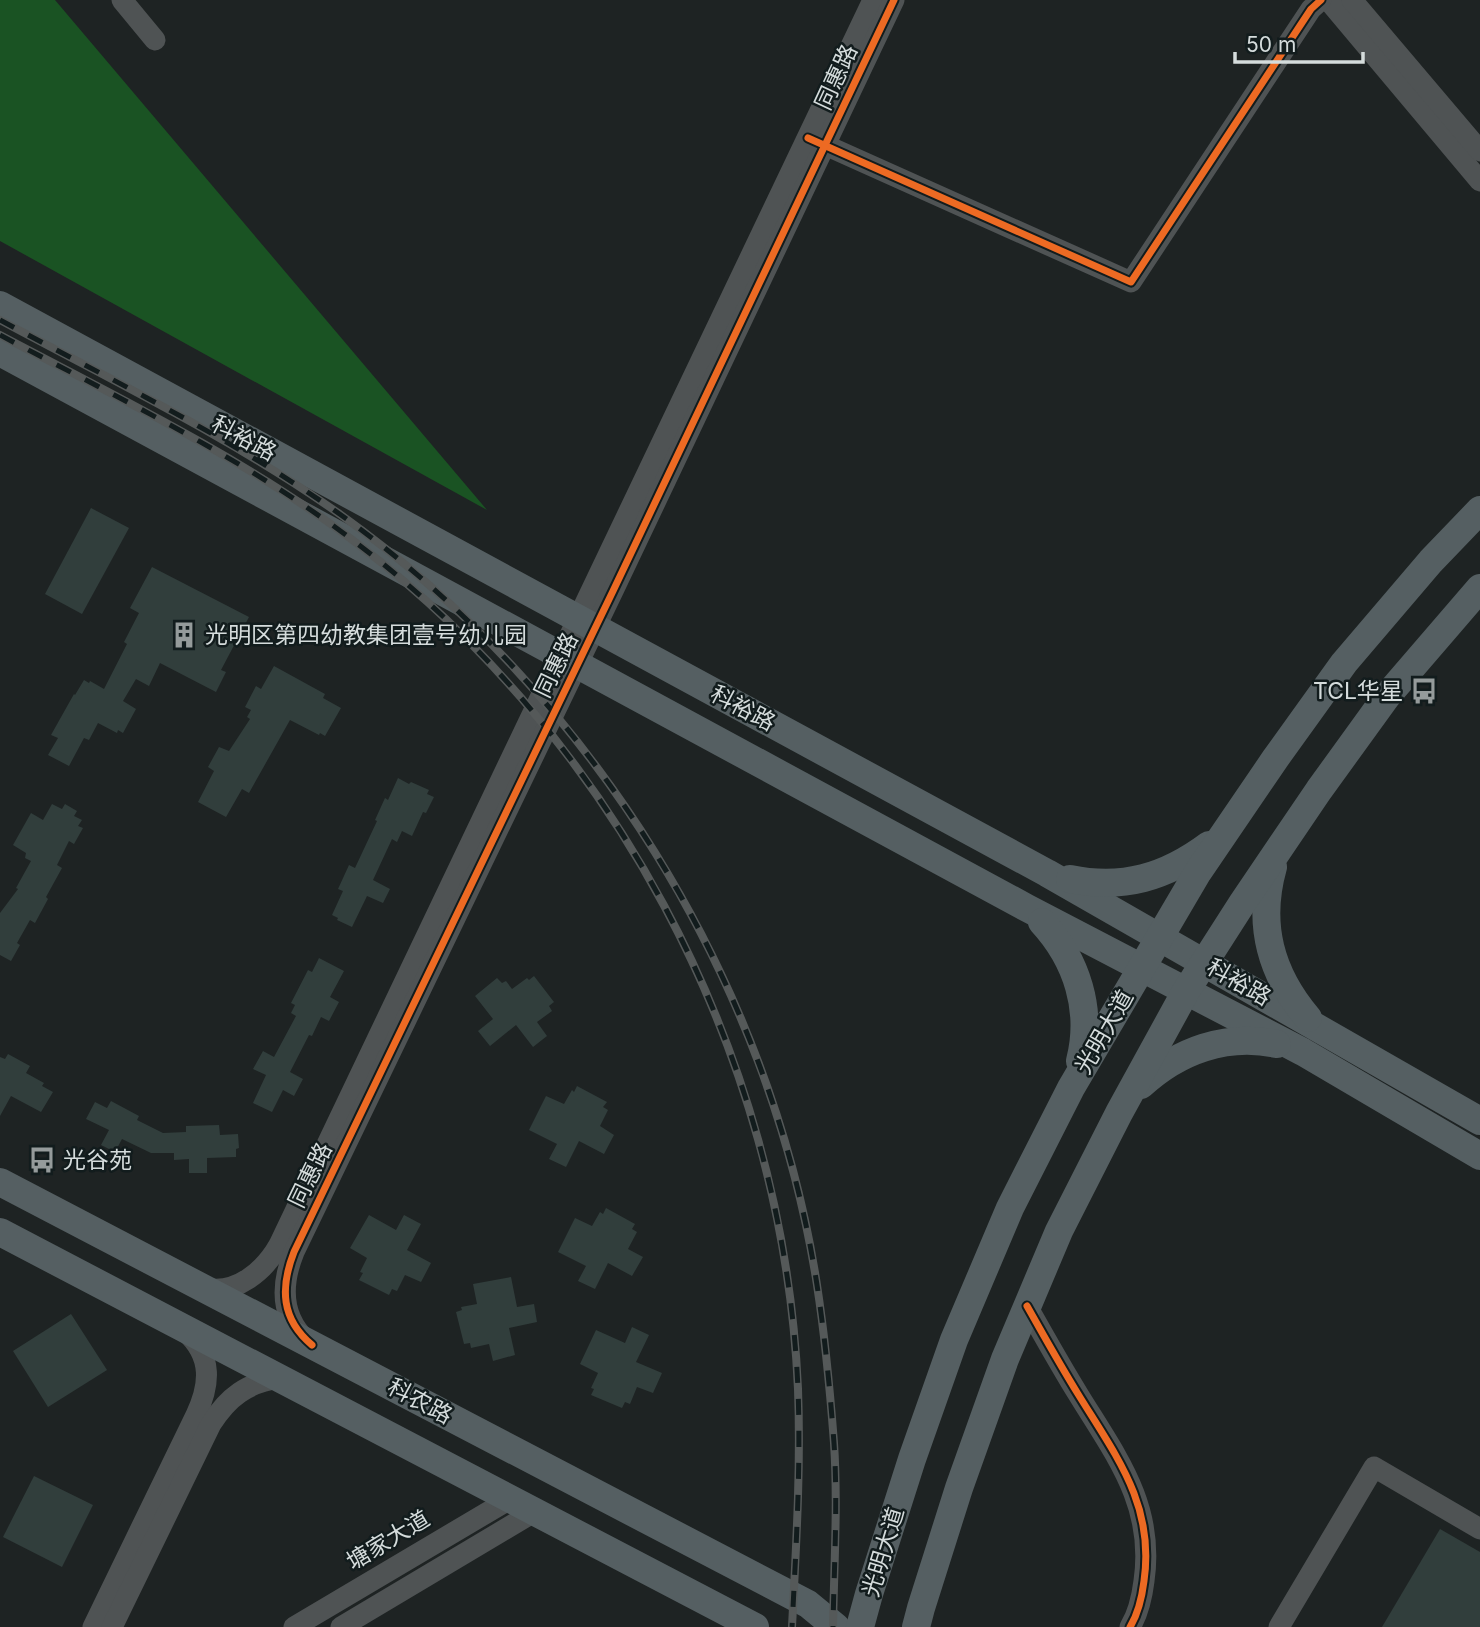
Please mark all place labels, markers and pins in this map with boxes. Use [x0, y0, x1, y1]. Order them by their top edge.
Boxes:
building icon: 光明区第四幼教集团壹号幼儿园 [169, 620, 199, 650]
place label: 光明区第四幼教集团壹号幼儿园 [205, 621, 527, 649]
bus stop icon: TCL华星 [1409, 676, 1439, 706]
place label: TCL华星 [1313, 677, 1403, 705]
bus stop icon: 光谷苑 [27, 1145, 57, 1175]
place label: 光谷苑 [63, 1146, 132, 1174]

